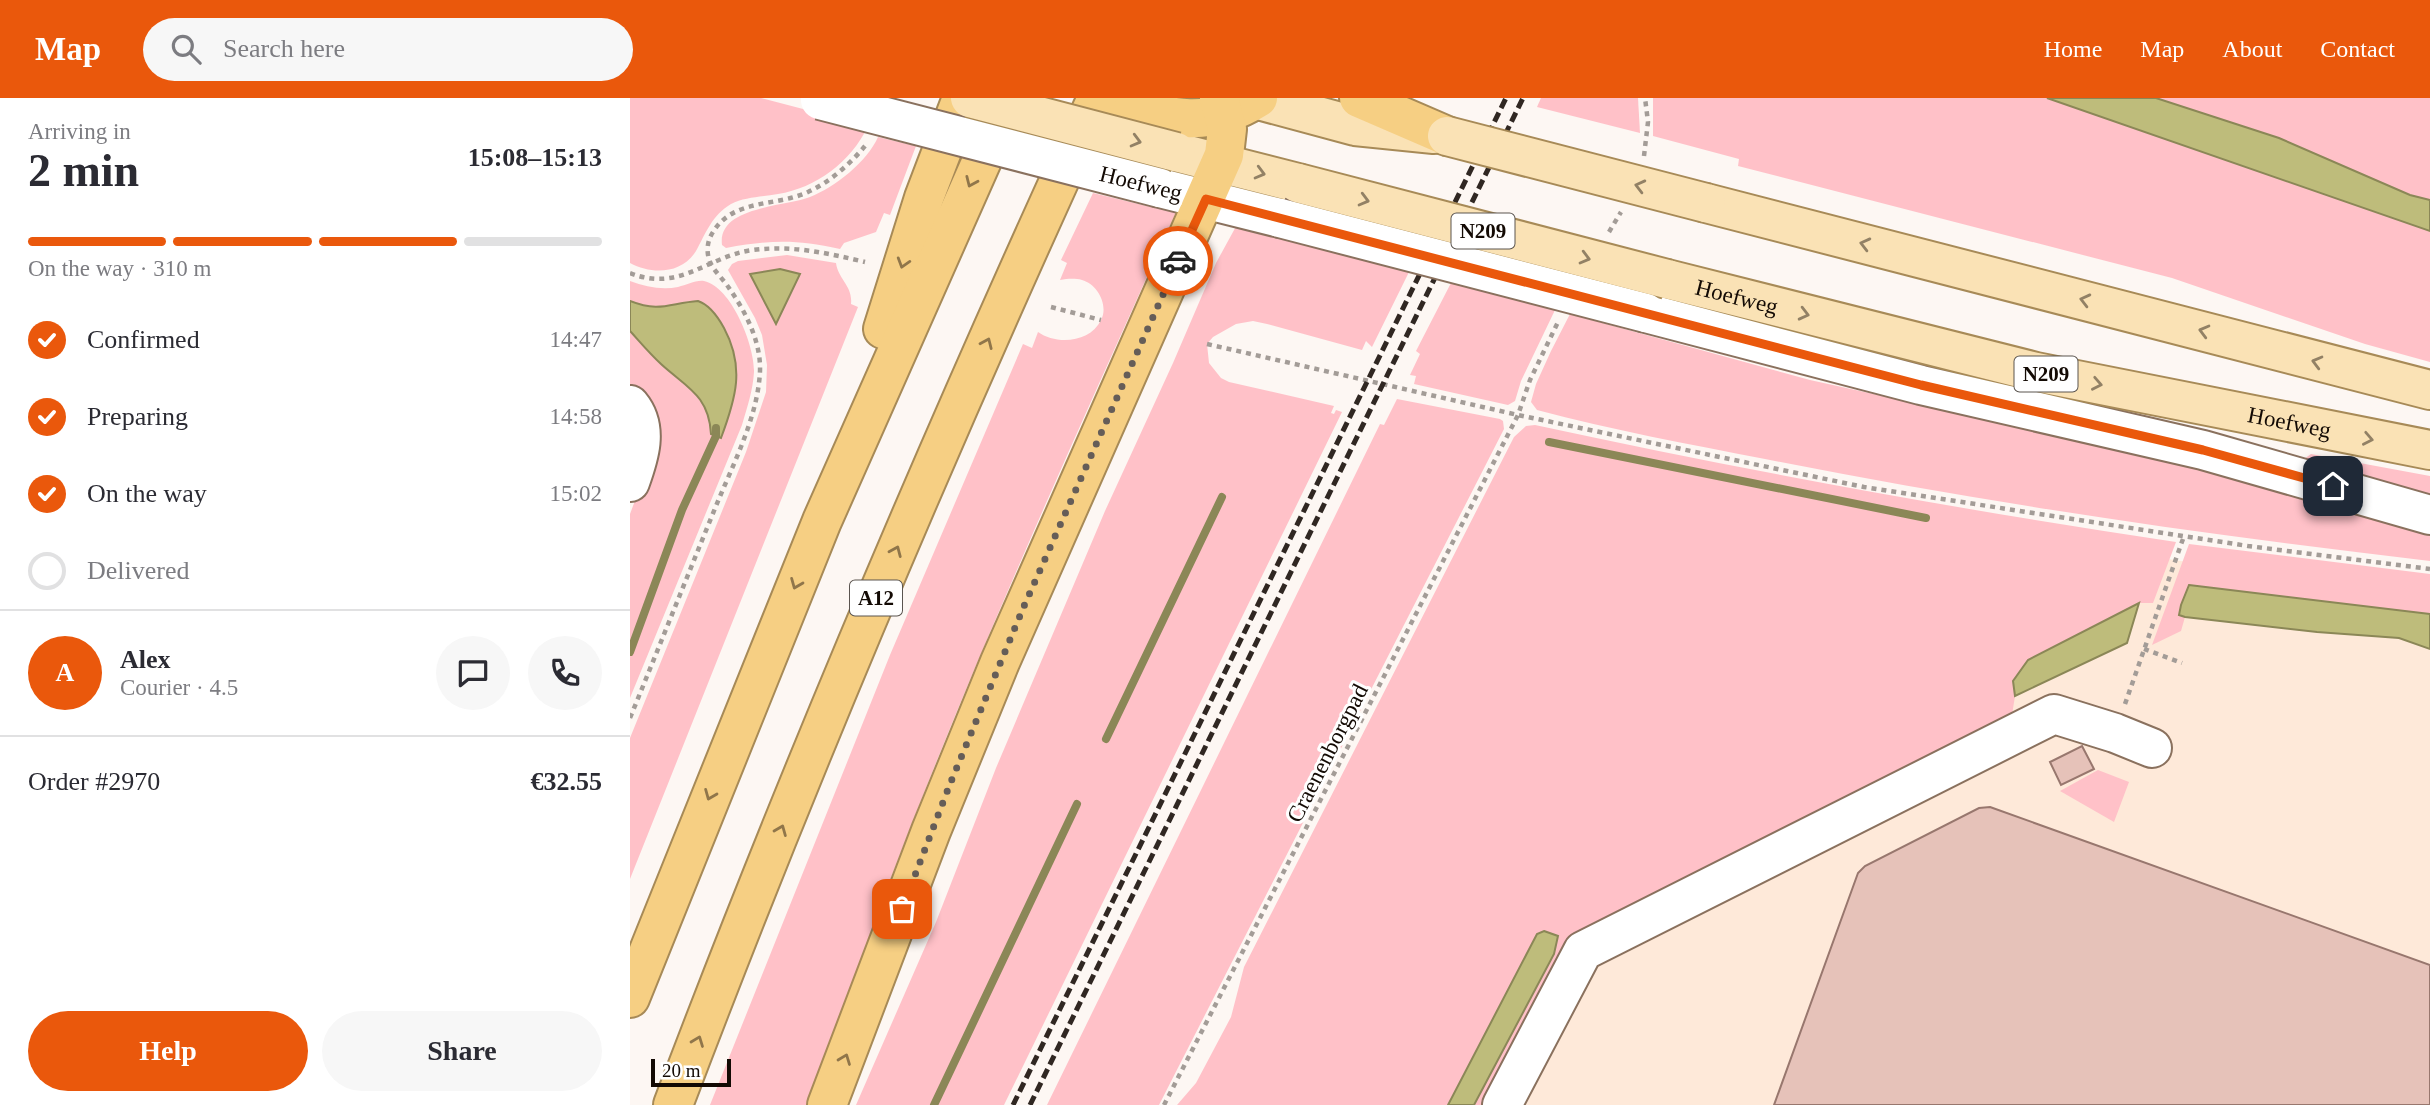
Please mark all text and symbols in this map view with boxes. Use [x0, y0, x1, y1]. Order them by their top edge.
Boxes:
search box [143, 18, 633, 81]
icon: search [167, 30, 205, 68]
text: Map [35, 31, 101, 67]
text: Search here [223, 34, 345, 63]
text: Home [2044, 36, 2102, 62]
text: Map [2140, 36, 2184, 62]
text: About [2222, 36, 2282, 62]
text: Contact [2320, 36, 2395, 62]
text: Arriving in [28, 119, 131, 144]
one-way arrow [1130, 133, 1142, 147]
text: 15:08–15:13 [468, 143, 602, 172]
text: 2 min [28, 145, 139, 196]
street label: Hoefweg [1097, 161, 1185, 206]
one-way arrow [1254, 165, 1266, 179]
one-way arrow [965, 175, 979, 188]
one-way arrow [1634, 180, 1646, 194]
one-way arrow [1358, 192, 1370, 206]
road number: N209 [1452, 214, 1514, 248]
courier [1143, 226, 1213, 296]
one-way arrow [1859, 238, 1871, 252]
icon: car [1159, 242, 1197, 280]
one-way arrow [1578, 249, 1590, 264]
text: On the way · 310 m [28, 256, 211, 281]
one-way arrow [897, 257, 912, 269]
street label: Hoefweg [1693, 275, 1781, 320]
one-way arrow [2079, 294, 2091, 308]
one-way arrow [1798, 306, 1810, 320]
icon: check [28, 321, 66, 359]
text: Confirmed [87, 325, 200, 354]
one-way arrow [2198, 325, 2210, 339]
text: 14:47 [550, 327, 602, 352]
one-way arrow [979, 338, 993, 350]
one-way arrow [2312, 355, 2324, 370]
road number: N209 [2014, 356, 2078, 392]
one-way arrow [2091, 376, 2103, 391]
icon: check [28, 398, 66, 436]
text: Preparing [87, 402, 188, 431]
street label: Hoefweg [2246, 402, 2334, 443]
text: 14:58 [550, 404, 602, 429]
one-way arrow [2362, 431, 2374, 446]
pin [2303, 456, 2363, 516]
icon: home [2314, 467, 2352, 505]
icon: check [28, 475, 66, 513]
text: On the way [87, 479, 207, 508]
text: 15:02 [550, 481, 602, 506]
one-way arrow [888, 546, 902, 559]
text: Delivered [87, 556, 190, 585]
one-way arrow [791, 578, 805, 590]
road number: A12 [850, 580, 902, 616]
button: chat [436, 636, 510, 710]
button: phone [528, 636, 602, 710]
text: Alex [120, 645, 171, 674]
text: A [56, 658, 74, 687]
text: Courier · 4.5 [120, 675, 238, 700]
street label: Craenenborgpad [1282, 680, 1373, 826]
text: Order #2970 [28, 767, 160, 796]
text: €32.55 [531, 767, 602, 796]
one-way arrow [704, 788, 718, 800]
one-way arrow [773, 824, 787, 836]
pin [872, 879, 932, 939]
icon: bag [883, 890, 921, 928]
button: Help [28, 1011, 308, 1091]
button: Share [322, 1011, 602, 1091]
one-way arrow [689, 1036, 703, 1048]
one-way arrow [836, 1054, 850, 1066]
scale bar [651, 1056, 732, 1088]
text: 20 m [662, 1060, 701, 1081]

